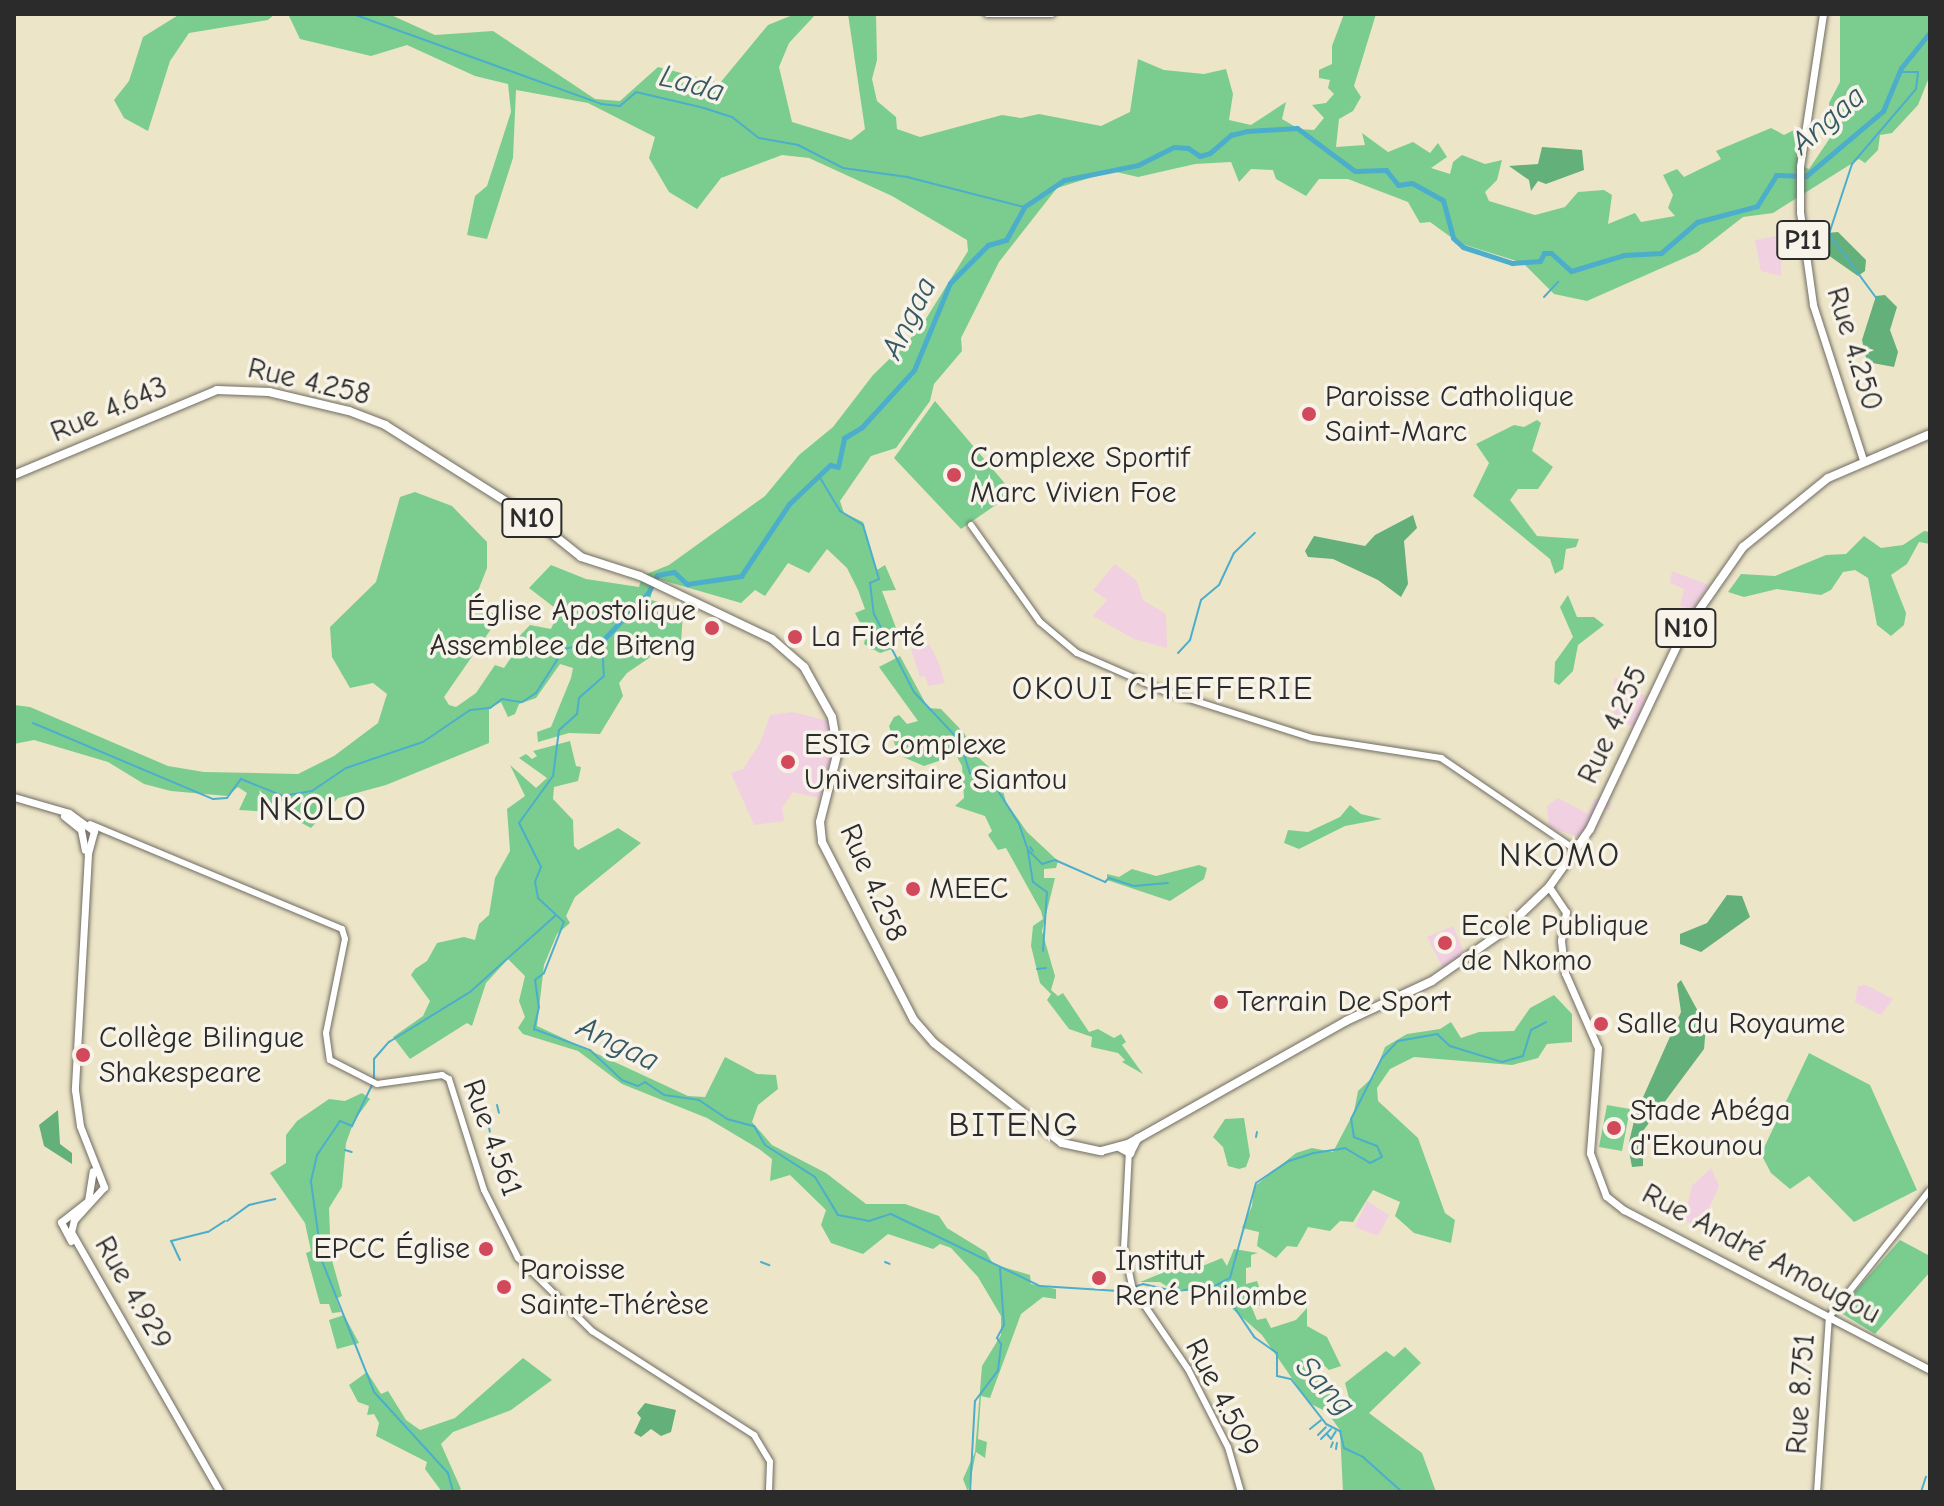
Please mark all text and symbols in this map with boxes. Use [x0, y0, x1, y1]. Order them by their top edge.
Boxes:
water label: Lada [655, 57, 729, 111]
water label: Angaa [1783, 77, 1873, 163]
road number: P11 [1775, 216, 1831, 264]
water label: Angaa [873, 271, 945, 365]
street label: Rue 4.250 [1818, 283, 1890, 415]
street label: Rue 4.258 [244, 350, 374, 414]
street label: Rue 4.643 [45, 369, 173, 451]
place label: Paroisse Catholique Saint-Marc [1325, 379, 1574, 450]
marker: Paroisse Catholique Saint-Marc [1300, 405, 1318, 423]
place label: Complexe Sportif Marc Vivien Foe [970, 440, 1189, 510]
marker: Complexe Sportif Marc Vivien Foe [945, 466, 963, 484]
road number: N10 [500, 494, 564, 542]
place label: Église Apostolique Assemblee de Biteng [430, 593, 696, 664]
road number: N10 [1654, 604, 1718, 652]
marker: Église Apostolique Assemblee de Biteng [703, 619, 721, 637]
place label: La Fierté [811, 619, 925, 655]
marker: La Fierté [786, 628, 804, 646]
street label: Rue 4.255 [1570, 660, 1656, 790]
district label: OKOUI CHEFFERIE [1012, 670, 1314, 708]
place label: ESIG Complexe Universitaire Siantou [804, 727, 1067, 798]
marker: ESIG Complexe Universitaire Siantou [779, 753, 797, 771]
district label: NKOLO [258, 790, 368, 830]
street label: Rue 4.258 [831, 819, 915, 947]
district label: NKOMO [1499, 836, 1621, 876]
place label: MEEC [929, 871, 1008, 907]
marker: MEEC [904, 880, 922, 898]
place label: Ecole Publique de Nkomo [1461, 908, 1648, 978]
marker: Ecole Publique de Nkomo [1436, 934, 1454, 952]
place label: Terrain De Sport [1237, 984, 1450, 1020]
marker: Terrain De Sport [1212, 993, 1230, 1011]
place label: Salle du Royaume [1617, 1006, 1845, 1042]
water label: Angaa [571, 1008, 665, 1080]
marker: Salle du Royaume [1592, 1015, 1610, 1033]
place label: Collège Bilingue Shakespeare [99, 1020, 304, 1090]
marker: Collège Bilingue Shakespeare [74, 1046, 92, 1064]
street label: Rue 4.561 [454, 1075, 530, 1201]
place label: Stade Abéga d'Ekounou [1630, 1093, 1791, 1164]
district label: BITENG [948, 1106, 1080, 1146]
marker: Stade Abéga d'Ekounou [1605, 1119, 1623, 1137]
street label: Rue André Amougou [1636, 1176, 1886, 1332]
street label: Rue 4.929 [86, 1230, 180, 1356]
place label: EPCC Église [313, 1231, 470, 1267]
marker: EPCC Église [477, 1240, 495, 1258]
place label: Institut René Philombe [1115, 1243, 1307, 1314]
place label: Paroisse Sainte-Thérèse [520, 1252, 709, 1322]
marker: Institut René Philombe [1090, 1269, 1108, 1287]
marker: Paroisse Sainte-Thérèse [495, 1278, 513, 1296]
street label: Rue 4.509 [1177, 1333, 1267, 1463]
street label: Rue 8.751 [1779, 1333, 1823, 1455]
water label: Sang [1287, 1348, 1363, 1424]

